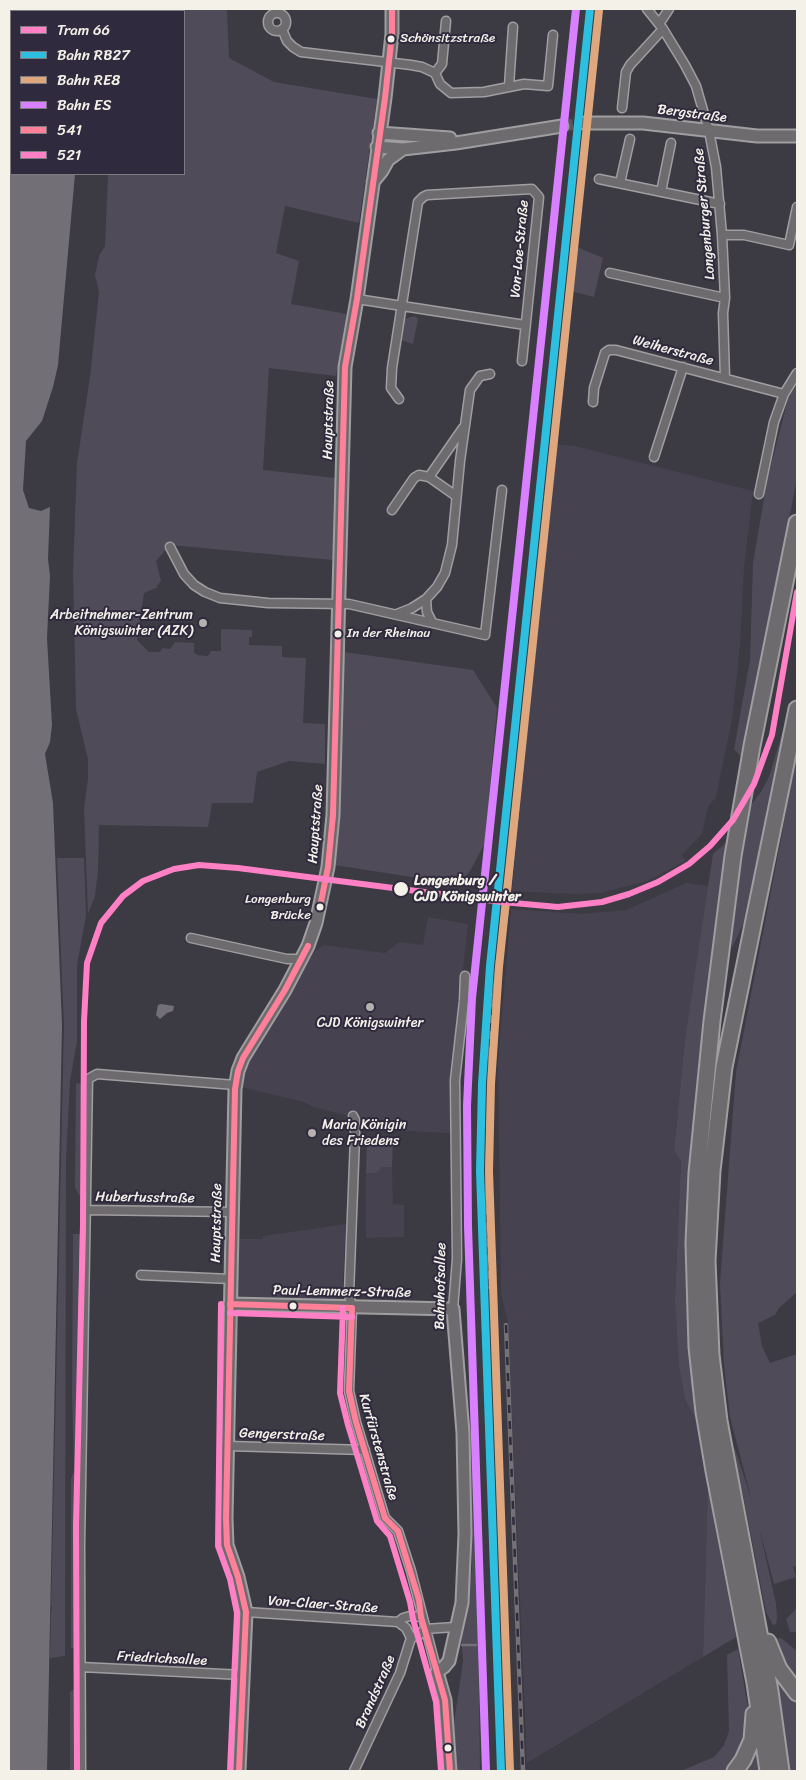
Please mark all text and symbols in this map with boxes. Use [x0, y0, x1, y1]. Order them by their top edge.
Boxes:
legend [10, 10, 185, 175]
text: Tram 66 [57, 17, 110, 43]
place label: Schönsitzstraße [400, 31, 495, 47]
marker: Schönsitzstraße [386, 34, 396, 44]
text: Bahn RB27 [57, 42, 130, 68]
text: Bahn RE8 [57, 67, 120, 93]
text: Bahn ES [57, 92, 112, 118]
street label: Bergstraße [656, 101, 728, 127]
text: 541 [57, 117, 82, 143]
text: 521 [57, 142, 81, 168]
street label: Longenburger Straße [691, 147, 719, 281]
street label: Von-Loe-Straße [507, 199, 533, 299]
street label: Weiherstraße [631, 332, 715, 370]
street label: Hauptstraße [320, 380, 338, 460]
place label: Arbeitnehmer-Zentrum Königswinter (AZK) [50, 607, 193, 640]
marker: Arbeitnehmer-Zentrum Königswinter (AZK) [197, 617, 209, 629]
place label: In der Rheinau [347, 626, 430, 642]
marker: In der Rheinau [333, 629, 343, 639]
street label: Hauptstraße [305, 784, 327, 864]
place label: Longenburg / CJD Königswinter [414, 873, 520, 906]
marker: Longenburg / CJD Königswinter [392, 880, 410, 898]
place label: Longenburg Brücke [245, 892, 311, 923]
marker: Longenburg Brücke [315, 902, 325, 912]
marker: CJD Königswinter [364, 1001, 376, 1013]
place label: CJD Königswinter [317, 1015, 423, 1031]
place label: Maria Königin des Friedens [322, 1117, 406, 1150]
marker: Maria Königin des Friedens [306, 1127, 318, 1139]
street label: Hauptstraße [208, 1183, 226, 1263]
street label: Hubertusstraße [95, 1189, 195, 1207]
street label: Bahnhofsallee [432, 1242, 450, 1330]
street label: Paul-Lemmerz-Straße [273, 1282, 411, 1302]
unlabelled marker [288, 1301, 298, 1311]
street label: Kurfürstenstraße [355, 1392, 401, 1502]
street label: Gengerstraße [239, 1425, 325, 1445]
street label: Von-Claer-Straße [267, 1593, 379, 1617]
street label: Friedrichsallee [116, 1648, 208, 1670]
street label: Brandstraße [352, 1653, 400, 1731]
unlabelled marker [443, 1743, 453, 1753]

